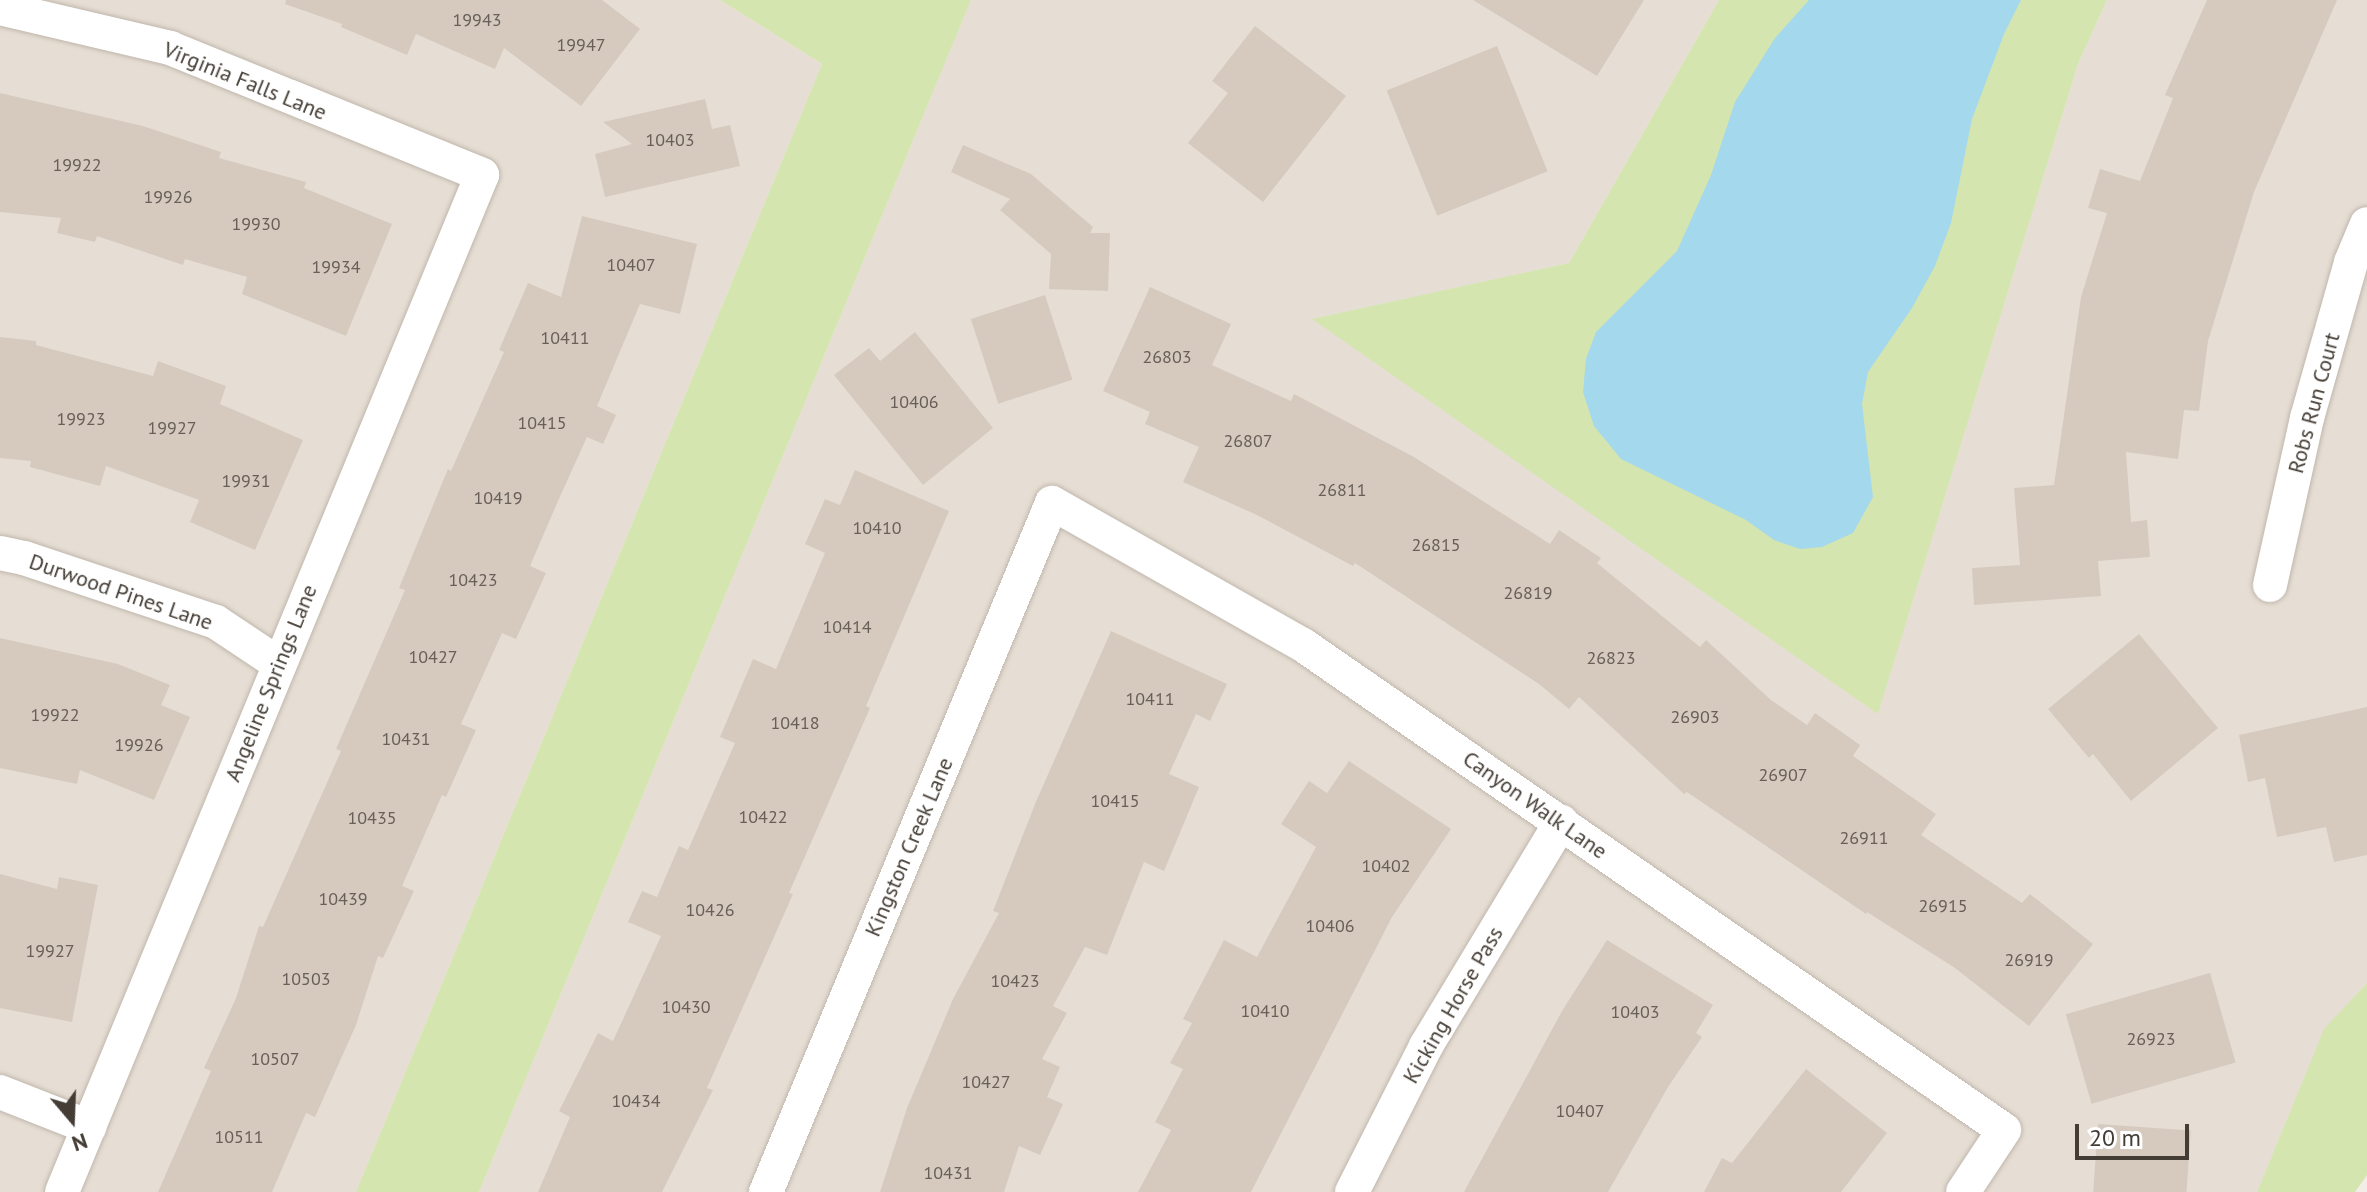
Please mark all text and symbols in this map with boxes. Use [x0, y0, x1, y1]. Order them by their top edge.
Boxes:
house number: 19943 [452, 9, 502, 31]
house number: 19947 [556, 34, 606, 56]
street label: Virginia Falls Lane [160, 36, 330, 126]
house number: 10403 [645, 129, 695, 151]
house number: 19922 [52, 154, 102, 176]
house number: 19926 [143, 186, 193, 208]
house number: 19930 [231, 213, 281, 235]
house number: 10407 [606, 254, 656, 276]
house number: 19934 [311, 256, 361, 278]
house number: 10411 [540, 327, 590, 349]
street label: Robs Run Court [2283, 330, 2345, 476]
house number: 26803 [1142, 346, 1192, 368]
house number: 10406 [889, 391, 939, 413]
house number: 19923 [56, 408, 106, 430]
house number: 10415 [517, 412, 567, 434]
house number: 19927 [147, 417, 197, 439]
house number: 26807 [1223, 430, 1273, 452]
house number: 19931 [221, 470, 271, 492]
house number: 26811 [1317, 479, 1367, 501]
house number: 10419 [473, 487, 523, 509]
house number: 10410 [852, 517, 902, 539]
house number: 26815 [1411, 534, 1461, 556]
street label: Durwood Pines Lane [26, 548, 216, 636]
house number: 10423 [448, 569, 498, 591]
street label: Angeline Springs Lane [219, 581, 323, 785]
house number: 26819 [1503, 582, 1553, 604]
house number: 10414 [822, 616, 872, 638]
house number: 10427 [408, 646, 458, 668]
house number: 26823 [1586, 647, 1636, 669]
house number: 10411 [1125, 688, 1175, 710]
house number: 19922 [30, 704, 80, 726]
house number: 26903 [1670, 706, 1720, 728]
house number: 10418 [770, 712, 820, 734]
house number: 10431 [381, 728, 431, 750]
house number: 19926 [114, 734, 164, 756]
street label: Canyon Walk Lane [1457, 745, 1613, 865]
street label: Kingston Creek Lane [859, 753, 959, 941]
house number: 26907 [1758, 764, 1808, 786]
house number: 10415 [1090, 790, 1140, 812]
house number: 10422 [738, 806, 788, 828]
house number: 10435 [347, 807, 397, 829]
house number: 26911 [1839, 827, 1889, 849]
house number: 10402 [1361, 855, 1411, 877]
house number: 10439 [318, 888, 368, 910]
house number: 26915 [1918, 895, 1968, 917]
house number: 10426 [685, 899, 735, 921]
house number: 10406 [1305, 915, 1355, 937]
street label: Kicking Horse Pass [1397, 922, 1509, 1088]
house number: 19927 [25, 940, 75, 962]
house number: 26919 [2004, 949, 2054, 971]
house number: 10503 [281, 968, 331, 990]
house number: 10423 [990, 970, 1040, 992]
house number: 10430 [661, 996, 711, 1018]
house number: 10410 [1240, 1000, 1290, 1022]
house number: 10403 [1610, 1001, 1660, 1023]
house number: 26923 [2126, 1028, 2176, 1050]
house number: 10507 [250, 1048, 300, 1070]
house number: 10427 [961, 1071, 1011, 1093]
north arrow [32, 1080, 112, 1160]
house number: 10434 [611, 1090, 661, 1112]
house number: 10407 [1555, 1100, 1605, 1122]
scale bar [2079, 1108, 2193, 1158]
text: 20 m [2089, 1122, 2141, 1153]
house number: 10511 [214, 1126, 264, 1148]
text: N [68, 1127, 91, 1158]
house number: 10431 [923, 1162, 973, 1184]

